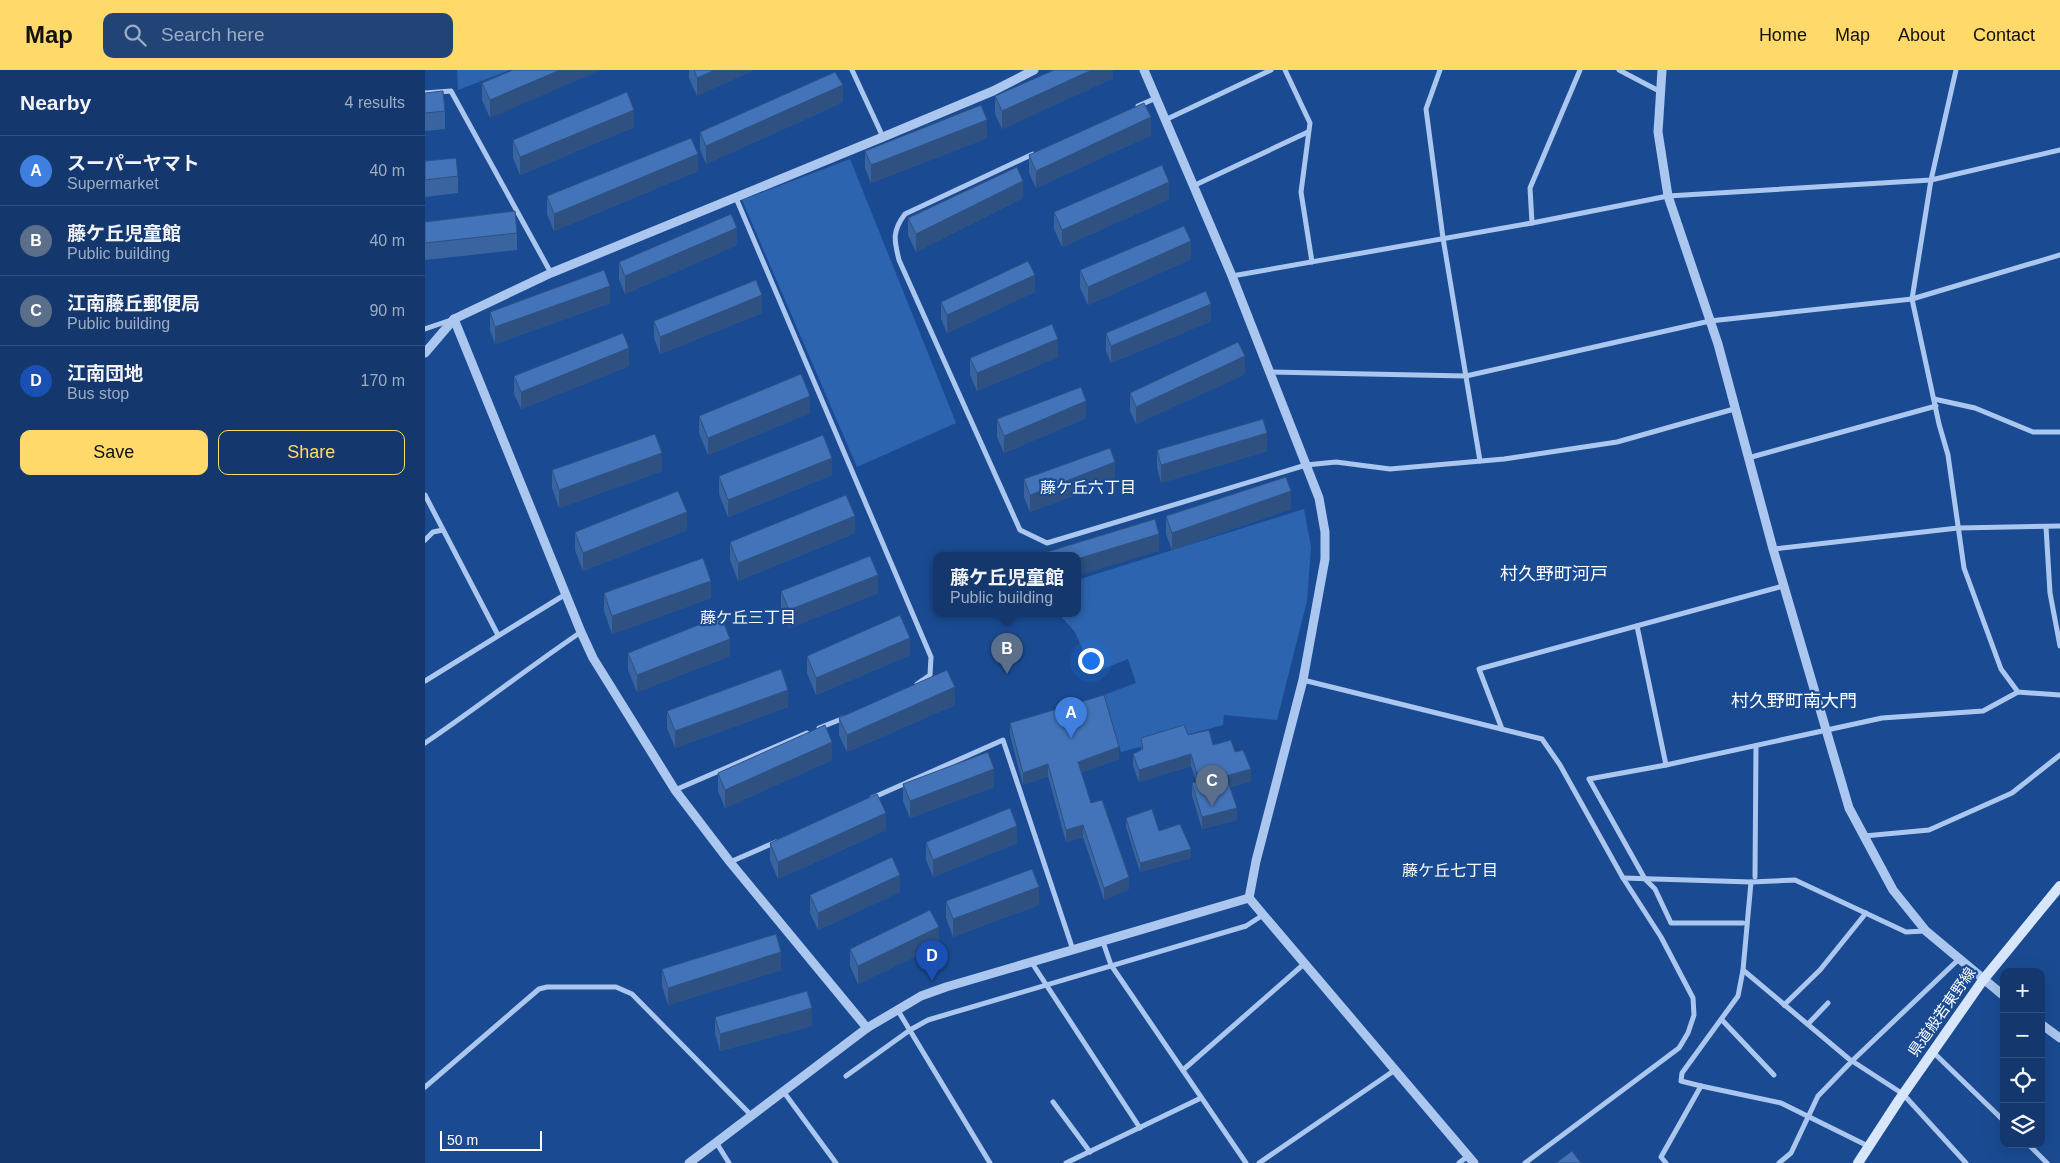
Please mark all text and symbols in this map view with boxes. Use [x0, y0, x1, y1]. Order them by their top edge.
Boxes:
search box [103, 13, 453, 58]
text: Map [25, 21, 73, 48]
icon: search [121, 21, 149, 49]
text: Search here [161, 24, 265, 45]
text: Home [1759, 25, 1807, 45]
text: Map [1835, 25, 1870, 45]
text: About [1898, 25, 1945, 45]
text: Contact [1973, 25, 2035, 45]
text: Nearby [20, 91, 91, 114]
text: 4 results [345, 94, 405, 111]
text: スーパーヤマト [67, 153, 200, 174]
text: A [30, 162, 42, 179]
text: 40 m [369, 162, 405, 179]
text: Supermarket [67, 175, 159, 192]
text: 藤ケ丘児童館 [67, 223, 181, 244]
text: B [30, 232, 42, 249]
text: 40 m [369, 232, 405, 249]
text: Public building [67, 245, 170, 262]
text: 江南藤丘郵便局 [67, 293, 200, 314]
text: C [30, 302, 42, 319]
text: 90 m [369, 302, 405, 319]
text: Public building [67, 315, 170, 332]
text: 江南団地 [67, 363, 143, 384]
text: D [30, 372, 42, 389]
text: 170 m [361, 372, 405, 389]
text: Bus stop [67, 385, 129, 402]
button: Save [20, 430, 208, 475]
button: Share [218, 430, 405, 475]
district label: 藤ケ丘六丁目 [1040, 479, 1136, 496]
popup [933, 552, 1081, 617]
district label: 村久野町河戸 [1500, 564, 1608, 584]
text: 藤ケ丘児童館 [950, 567, 1064, 588]
text: Public building [950, 589, 1053, 606]
district label: 藤ケ丘三丁目 [700, 609, 796, 626]
pin: B [991, 633, 1023, 674]
your location [1078, 648, 1104, 674]
district label: 村久野町南大門 [1731, 691, 1857, 711]
pin: A [1055, 697, 1087, 738]
pin: C [1196, 765, 1228, 806]
district label: 藤ケ丘七丁目 [1402, 862, 1498, 879]
pin: D [916, 940, 948, 981]
street label: 県道般若東野線 [1905, 964, 1979, 1060]
map controls [2000, 968, 2045, 1148]
button: + [2000, 968, 2045, 1013]
button: − [2000, 1013, 2045, 1058]
button: locate [2000, 1058, 2045, 1103]
button: layers [2000, 1103, 2045, 1148]
scale bar [440, 1128, 543, 1151]
text: 50 m [447, 1132, 478, 1148]

